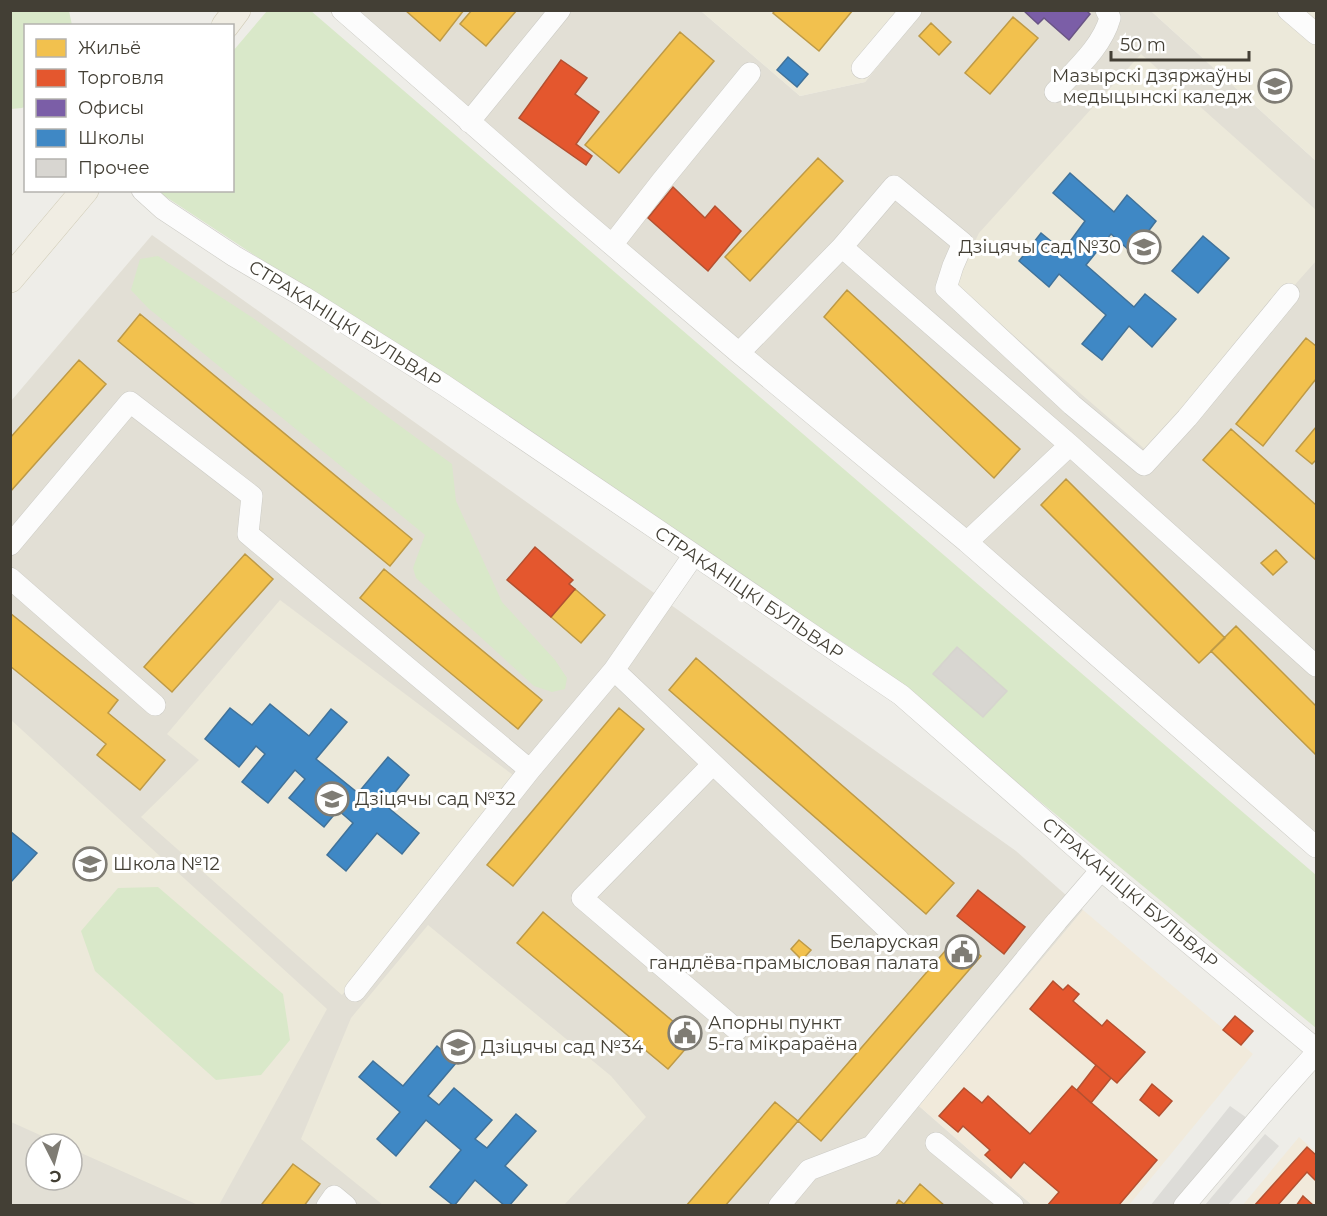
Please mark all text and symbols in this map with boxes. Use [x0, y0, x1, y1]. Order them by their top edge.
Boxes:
legend [24, 24, 234, 192]
scale bar [1111, 24, 1249, 62]
text: 50 m [1120, 34, 1166, 56]
text: Жильё [78, 37, 141, 59]
place label: Мазырскі дзяржаўны медыцынскі каледж [1052, 65, 1252, 108]
text: Торговля [78, 67, 164, 89]
school or university icon: Мазырскі дзяржаўны медыцынскі каледж [1257, 68, 1293, 104]
text: Офисы [78, 97, 144, 119]
text: Школы [78, 127, 145, 149]
text: Прочее [78, 157, 150, 179]
school or university icon: Дзіцячы сад №30 [1126, 229, 1162, 265]
place label: Дзіцячы сад №30 [959, 236, 1121, 258]
street label: СТРАКАНІЦКІ БУЛЬВАР [245, 256, 445, 392]
street label: СТРАКАНІЦКІ БУЛЬВАР [651, 522, 847, 664]
school or university icon: Дзіцячы сад №32 [314, 781, 350, 817]
place label: Дзіцячы сад №32 [355, 788, 516, 810]
street label: СТРАКАНІЦКІ БУЛЬВАР [1038, 813, 1222, 973]
school or university icon: Школа №12 [72, 846, 108, 882]
place label: Школа №12 [113, 853, 220, 875]
place label: Беларуская гандлёва-прамысловая палата [649, 931, 939, 974]
public building icon: Беларуская гандлёва-прамысловая палата [944, 934, 980, 970]
place label: Апорны пункт 5-га мікрараёна [708, 1012, 858, 1055]
public building icon: Апорны пункт 5-га мікрараёна [667, 1015, 703, 1051]
school or university icon: Дзіцячы сад №34 [440, 1029, 476, 1065]
place label: Дзіцячы сад №34 [481, 1036, 644, 1058]
north arrow [24, 1132, 84, 1192]
text: С [48, 1166, 62, 1187]

